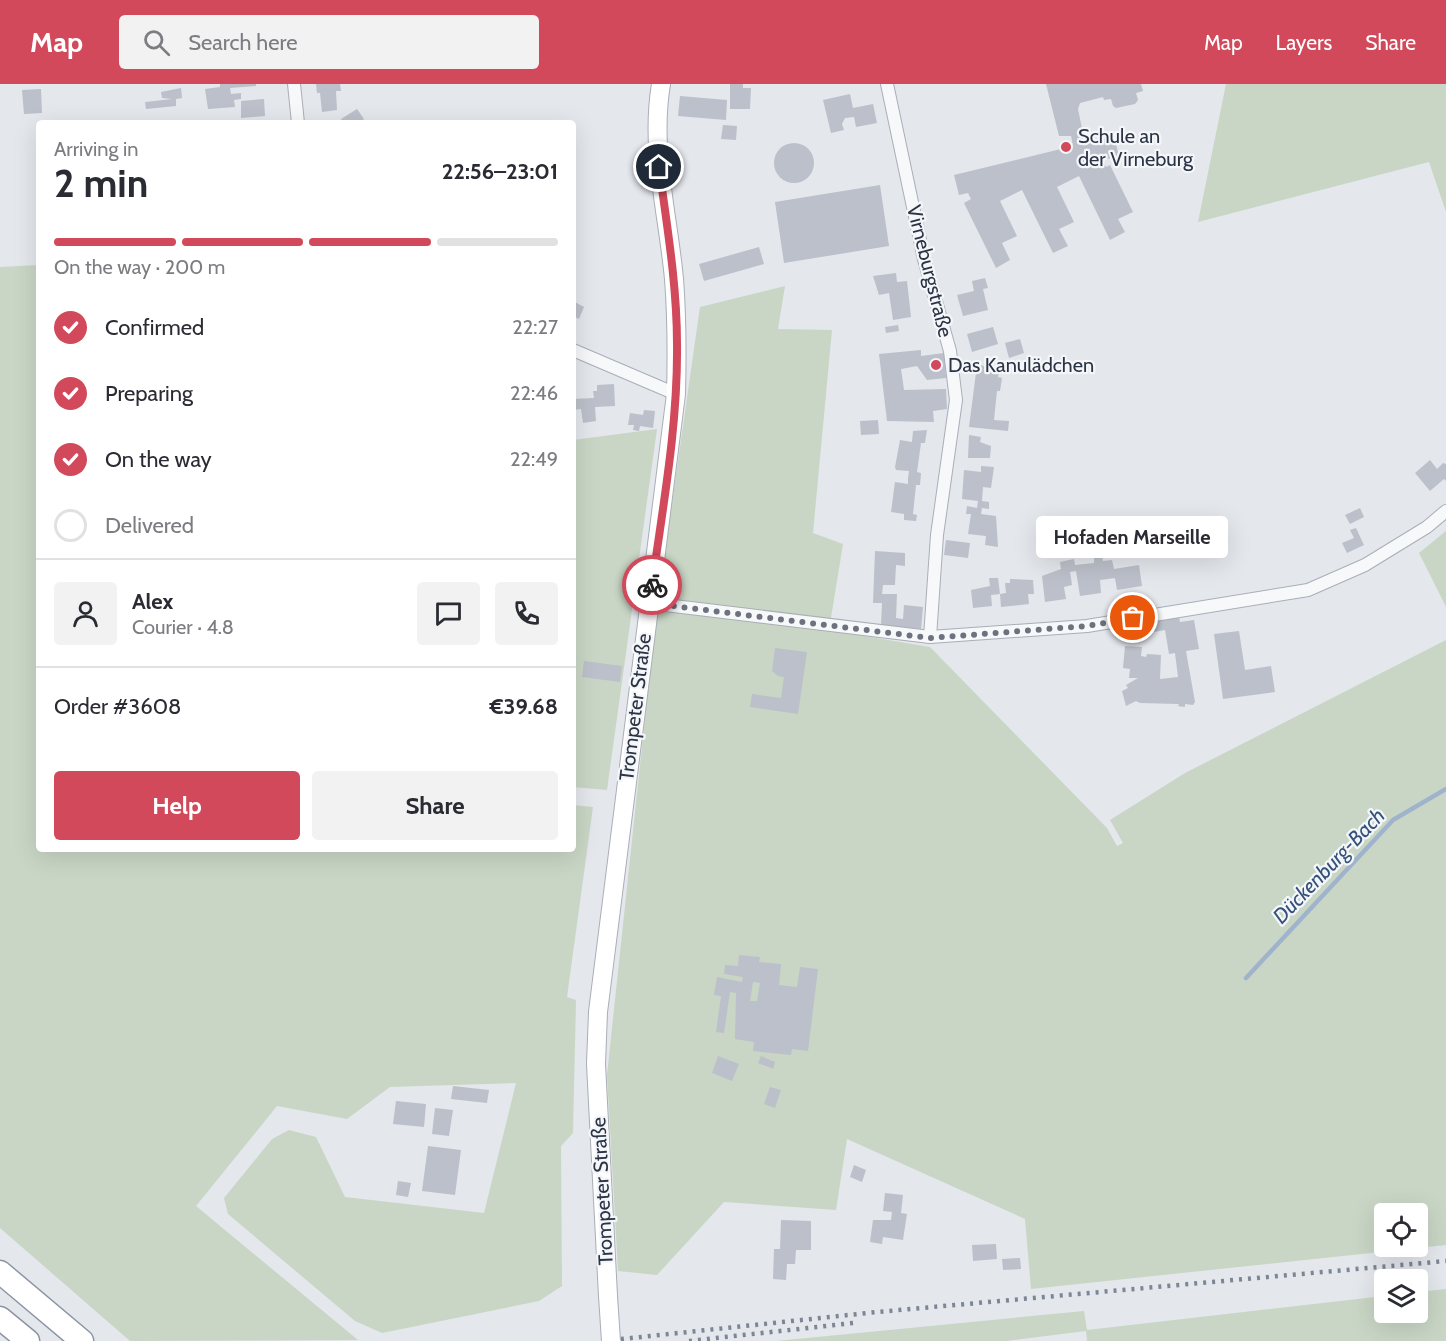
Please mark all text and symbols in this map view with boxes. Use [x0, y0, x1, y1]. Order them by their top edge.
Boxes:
search box [119, 15, 539, 69]
text: Map [30, 25, 83, 59]
icon: search [140, 26, 173, 59]
text: Search here [188, 29, 297, 56]
text: Map [1204, 30, 1243, 55]
text: Layers [1276, 30, 1332, 55]
text: Share [1365, 30, 1416, 55]
place label: Schule an der Virneburg [1078, 124, 1194, 171]
text: Arriving in [54, 137, 138, 161]
marker: Schule an der Virneburg [1059, 140, 1073, 154]
pin [633, 141, 684, 192]
icon: home [642, 150, 675, 183]
text: 22:56–23:01 [442, 158, 558, 185]
text: 2 min [54, 159, 148, 207]
street label: Virneburgstraße [902, 202, 958, 340]
text: On the way · 200 m [54, 255, 225, 279]
icon: check [54, 311, 87, 344]
text: Confirmed [105, 314, 204, 341]
text: 22:27 [512, 315, 558, 339]
place label: Das Kanulädchen [948, 353, 1094, 377]
marker: Das Kanulädchen [929, 358, 943, 372]
icon: check [54, 377, 87, 410]
text: Preparing [105, 380, 193, 407]
text: 22:46 [510, 381, 558, 405]
icon: check [54, 443, 87, 476]
text: On the way [105, 446, 212, 473]
text: 22:49 [510, 447, 558, 471]
text: Delivered [105, 512, 194, 539]
callout: Hofaden Marseille [1037, 516, 1229, 558]
text: Hofaden Marseille [1054, 525, 1210, 549]
courier [622, 555, 682, 615]
icon: bike [636, 569, 669, 602]
button: person [54, 582, 117, 645]
button: chat [417, 582, 480, 645]
button: phone [495, 582, 558, 645]
text: Alex [132, 588, 173, 615]
pin [1107, 592, 1158, 643]
icon: bag [1116, 601, 1149, 634]
text: Courier · 4.8 [132, 615, 234, 639]
street label: Trompeter Straße [614, 632, 656, 782]
text: Order #3608 [54, 693, 181, 720]
text: €39.68 [490, 693, 558, 720]
button: Help [54, 771, 300, 840]
button: Share [312, 771, 558, 840]
water label: Dückenburg-Bach [1267, 803, 1390, 928]
street label: Trompeter Straße [586, 1116, 618, 1266]
map controls [1374, 1203, 1428, 1323]
button: locate [1374, 1203, 1428, 1257]
button: layers [1374, 1269, 1428, 1323]

